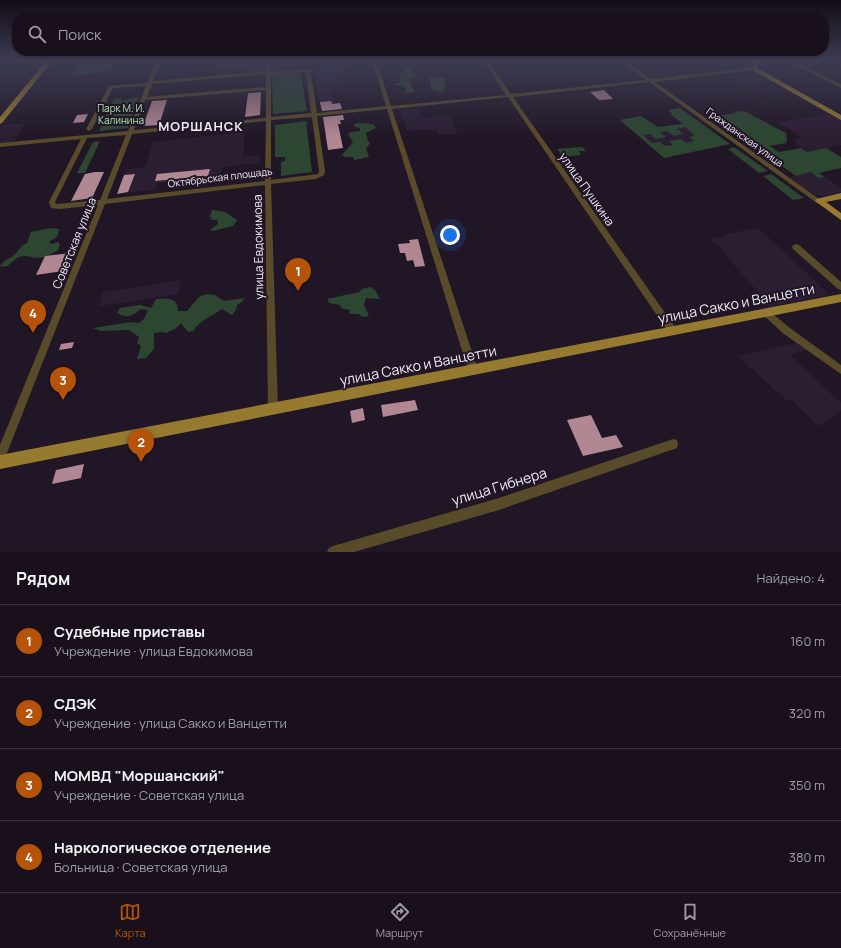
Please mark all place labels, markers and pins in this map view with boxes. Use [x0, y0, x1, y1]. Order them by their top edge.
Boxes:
pin: 1 [285, 258, 311, 291]
pin: 4 [20, 300, 46, 333]
pin: 3 [50, 367, 76, 400]
pin: 2 [128, 429, 154, 462]

